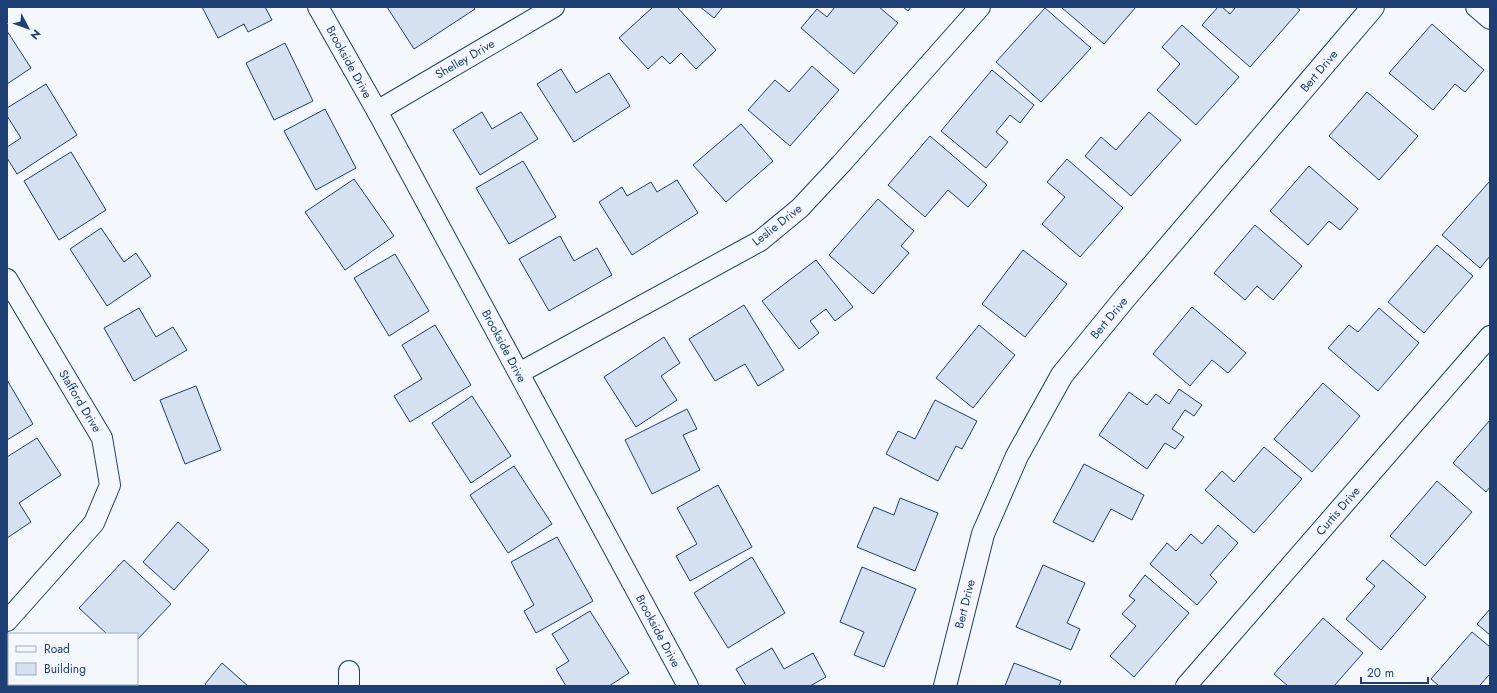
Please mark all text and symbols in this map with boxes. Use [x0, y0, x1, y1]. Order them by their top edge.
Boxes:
north arrow [8, 8, 48, 48]
street label: Brookside Drive [322, 23, 376, 101]
text: N [27, 26, 44, 43]
street label: Shelley Drive [432, 35, 498, 83]
street label: Bert Drive [1296, 46, 1342, 96]
street label: Leslie Drive [748, 200, 806, 250]
street label: Bert Drive [1086, 293, 1132, 343]
street label: Brookside Drive [477, 306, 531, 386]
street label: Stafford Drive [54, 366, 106, 436]
street label: Curtis Drive [1312, 483, 1364, 539]
street label: Bert Drive [950, 577, 980, 631]
street label: Brookside Drive [631, 591, 685, 671]
legend [8, 633, 138, 685]
text: Road [44, 640, 70, 658]
scale bar [1361, 659, 1428, 685]
text: Building [44, 660, 86, 678]
text: 20 m [1367, 664, 1394, 682]

